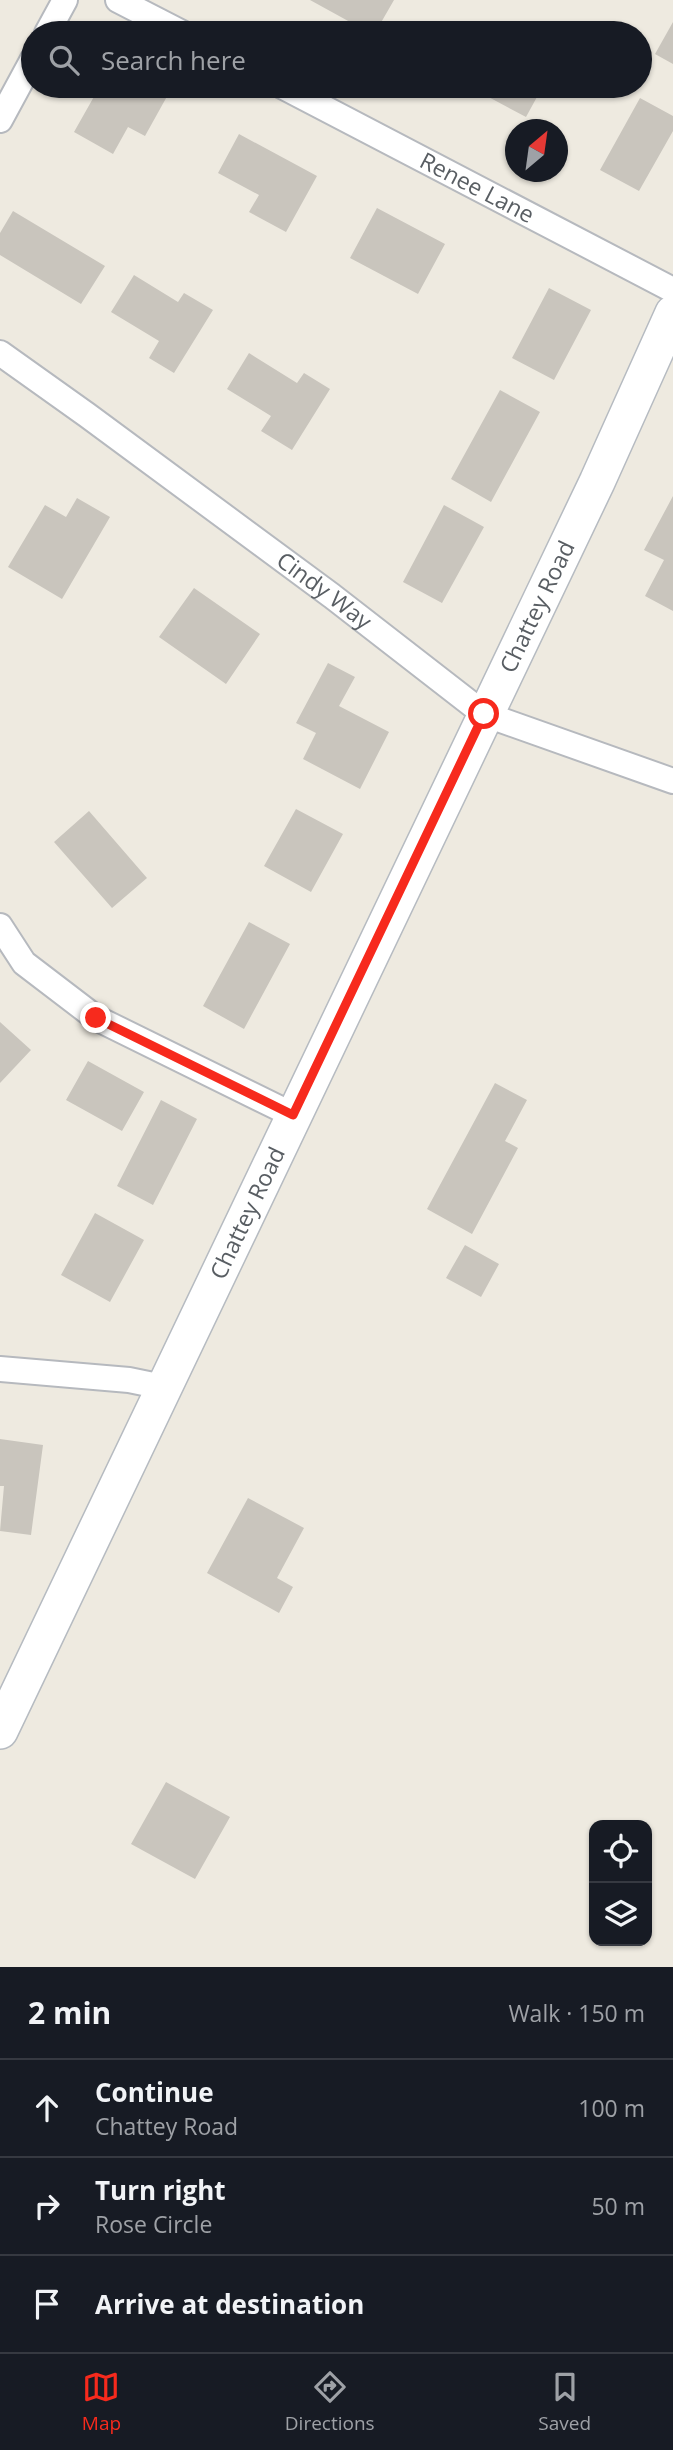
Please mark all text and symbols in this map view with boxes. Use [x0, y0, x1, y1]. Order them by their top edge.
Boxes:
search box [21, 21, 652, 98]
icon: search [45, 41, 83, 79]
text: Search here [101, 42, 246, 78]
north arrow [505, 119, 568, 182]
street label: Renee Lane [415, 144, 540, 230]
street label: Chattey Road [491, 535, 582, 678]
street label: Cindy Way [271, 544, 379, 637]
route start [468, 698, 499, 729]
route end [80, 1002, 111, 1033]
street label: Chattey Road [201, 1141, 292, 1284]
map controls [589, 1820, 652, 1946]
button: locate [589, 1820, 652, 1883]
button: layers [589, 1883, 652, 1946]
text: 2 min [28, 1992, 111, 2033]
text: Walk · 150 m [508, 1997, 645, 2029]
text: Continue [95, 2074, 214, 2110]
icon: ahead [28, 2089, 66, 2127]
text: 100 m [578, 2092, 645, 2124]
text: Chattey Road [95, 2110, 238, 2142]
text: Turn right [95, 2172, 226, 2208]
icon: right [28, 2187, 66, 2225]
text: 50 m [591, 2190, 645, 2222]
text: Rose Circle [95, 2208, 212, 2240]
icon: arrive [28, 2285, 66, 2323]
text: Arrive at destination [95, 2286, 364, 2322]
tab: Map [82, 2368, 121, 2436]
tab: Directions [285, 2368, 375, 2436]
tab: Saved [538, 2368, 591, 2436]

